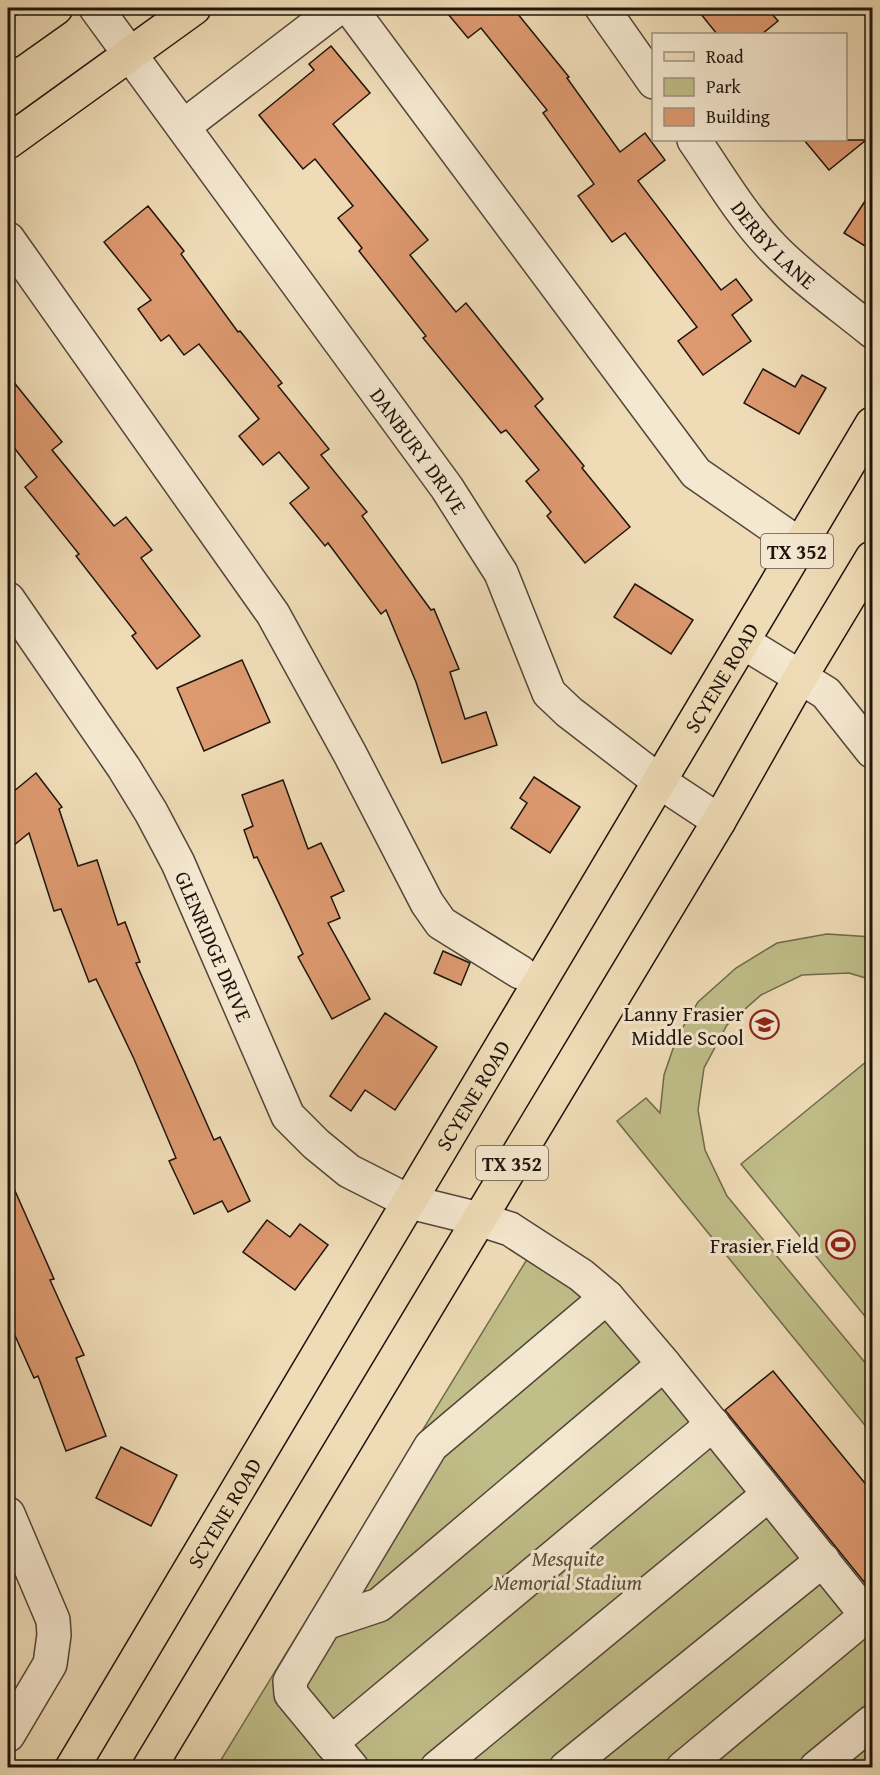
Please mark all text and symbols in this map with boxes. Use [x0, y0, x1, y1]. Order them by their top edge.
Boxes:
legend [652, 33, 847, 141]
text: Road [706, 43, 744, 70]
text: Park [706, 73, 742, 100]
text: Building [706, 103, 770, 130]
street label: DERBY LANE [724, 194, 823, 296]
street label: DANBURY DRIVE [363, 381, 475, 520]
road number: TX 352 [761, 534, 833, 568]
street label: SCYENE ROAD [676, 616, 766, 739]
street label: GLENRIDGE DRIVE [168, 866, 261, 1027]
place label: Lanny Frasier Middle Scool [624, 998, 744, 1053]
school or university icon: Lanny Frasier Middle Scool [749, 1009, 781, 1041]
street label: SCYENE ROAD [428, 1034, 517, 1156]
road number: TX 352 [476, 1146, 548, 1180]
sports icon: Frasier Field [824, 1229, 856, 1261]
place label: Frasier Field [710, 1230, 820, 1261]
street label: SCYENE ROAD [179, 1452, 269, 1574]
park label: Mesquite Memorial Stadium [494, 1543, 642, 1598]

